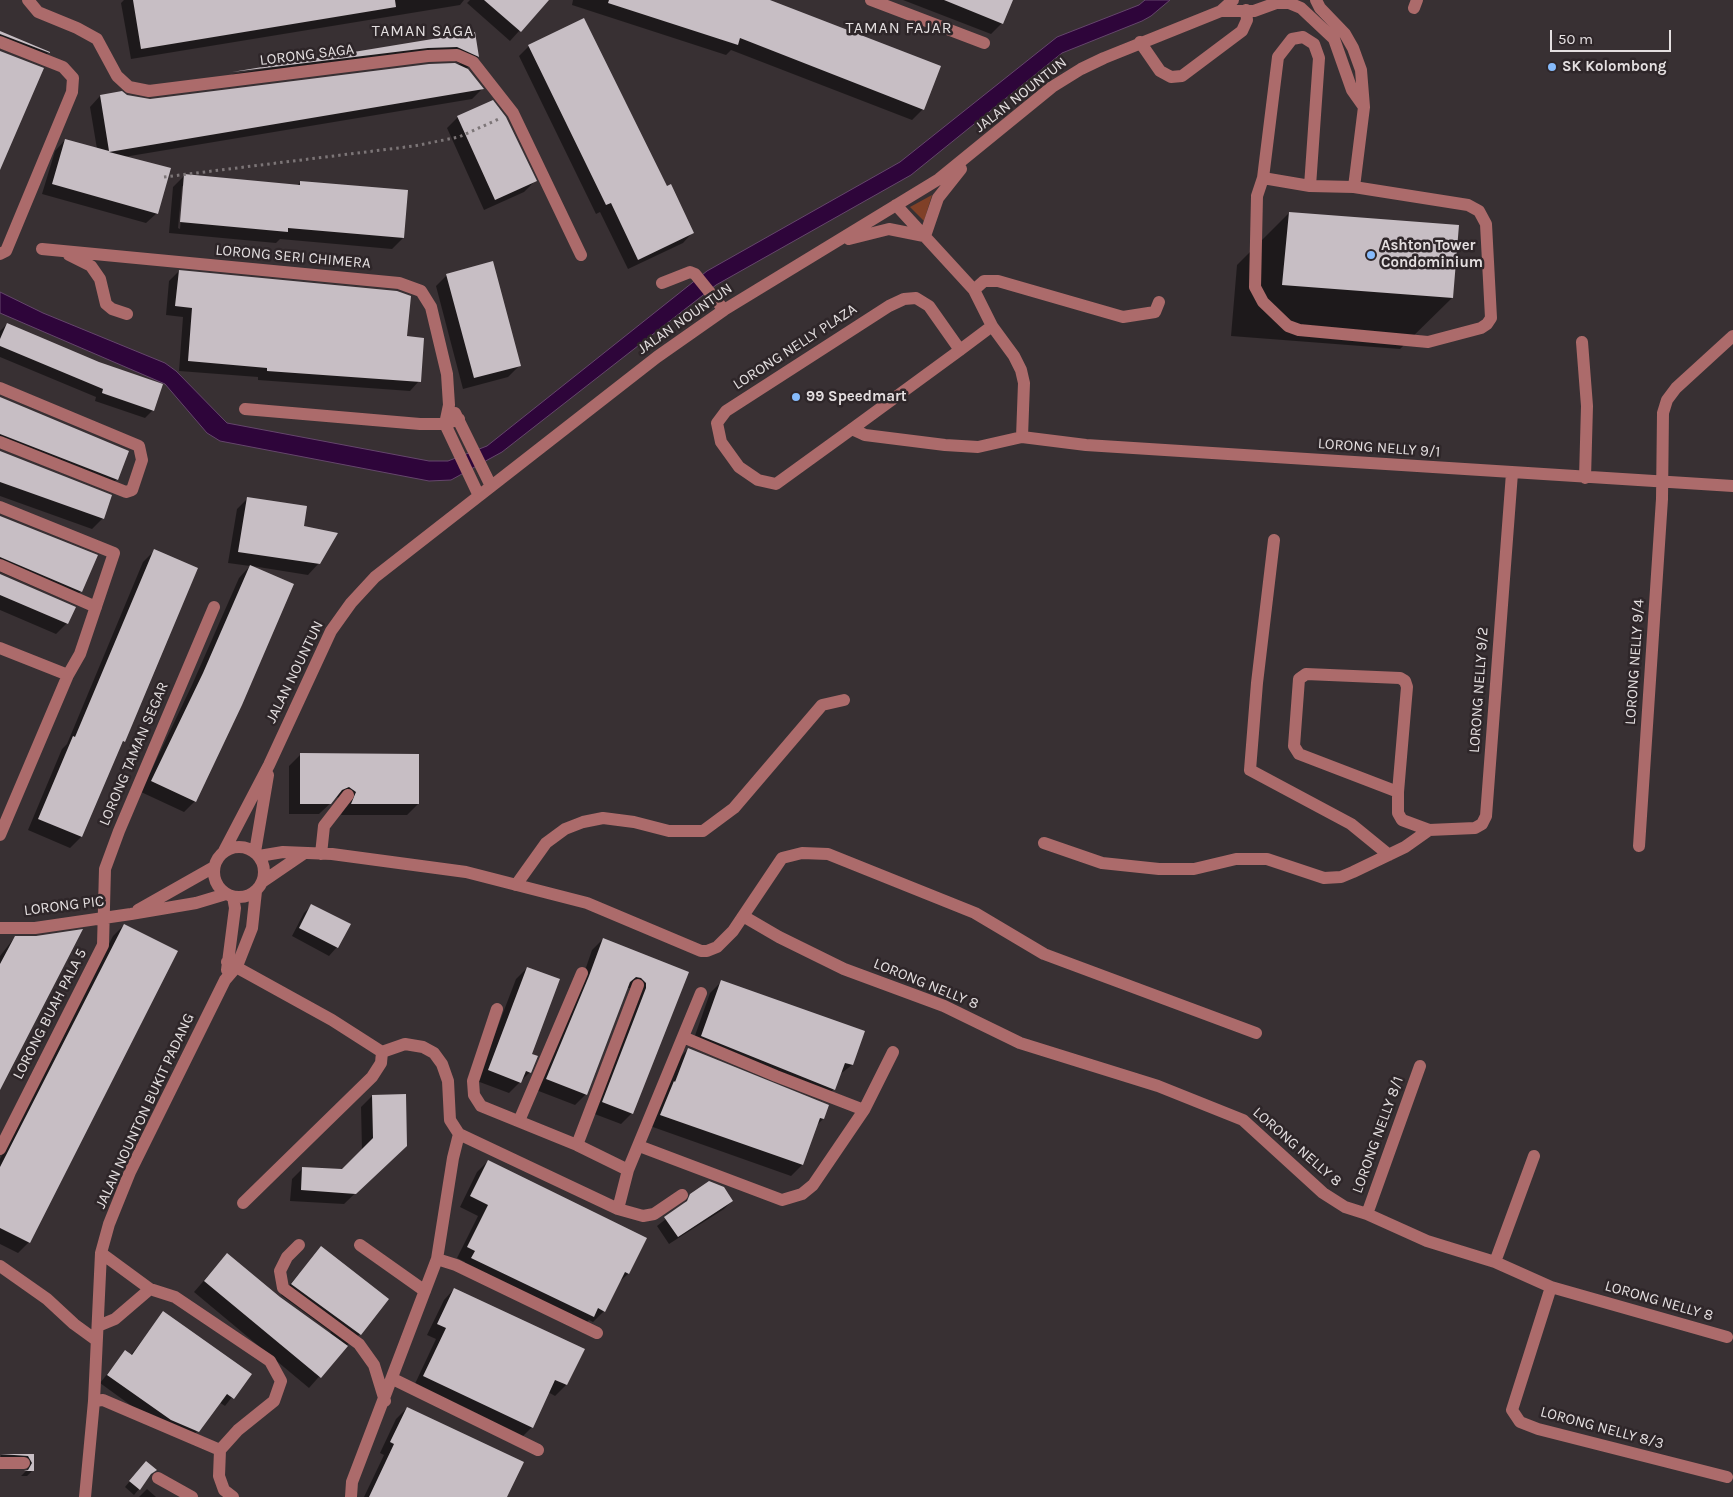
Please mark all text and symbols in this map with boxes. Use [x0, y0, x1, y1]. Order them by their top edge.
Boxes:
district label: TAMAN FAJAR [844, 18, 954, 38]
scale bar [1553, 20, 1674, 52]
district label: TAMAN SAGA [371, 21, 475, 41]
text: 50 m [1558, 30, 1593, 48]
street label: LORONG SAGA [259, 40, 355, 70]
street label: JALAN NOUNTUN [971, 54, 1071, 136]
place label: SK Kolombong [1562, 58, 1667, 76]
marker: SK Kolombong [1546, 61, 1558, 73]
place label: Ashton Tower Condominium [1381, 237, 1483, 272]
street label: LORONG SERI CHIMERA [215, 241, 371, 273]
marker: Ashton Tower Condominium [1365, 249, 1377, 261]
street label: JALAN NOUNTUN [634, 280, 736, 358]
street label: LORONG NELLY PLAZA [730, 300, 860, 394]
place label: 99 Speedmart [806, 388, 907, 406]
marker: 99 Speedmart [790, 391, 802, 403]
street label: LORONG NELLY 9/1 [1317, 435, 1441, 461]
street label: LORONG NELLY 9/4 [1622, 598, 1648, 726]
street label: JALAN NOUNTUN [262, 618, 328, 726]
street label: LORONG NELLY 9/2 [1466, 626, 1492, 754]
street label: LORONG TAMAN SEGAR [95, 679, 173, 829]
street label: LORONG PIC [23, 892, 105, 920]
street label: LORONG BUAH PALA 5 [9, 946, 91, 1082]
street label: LORONG NELLY 8 [871, 955, 981, 1013]
street label: JALAN NOUNTON BUKIT PADANG [92, 1010, 198, 1212]
street label: LORONG NELLY 8/1 [1348, 1074, 1408, 1196]
street label: LORONG NELLY 8 [1249, 1104, 1345, 1190]
street label: LORONG NELLY 8 [1603, 1277, 1715, 1325]
street label: LORONG NELLY 8/3 [1538, 1403, 1666, 1453]

